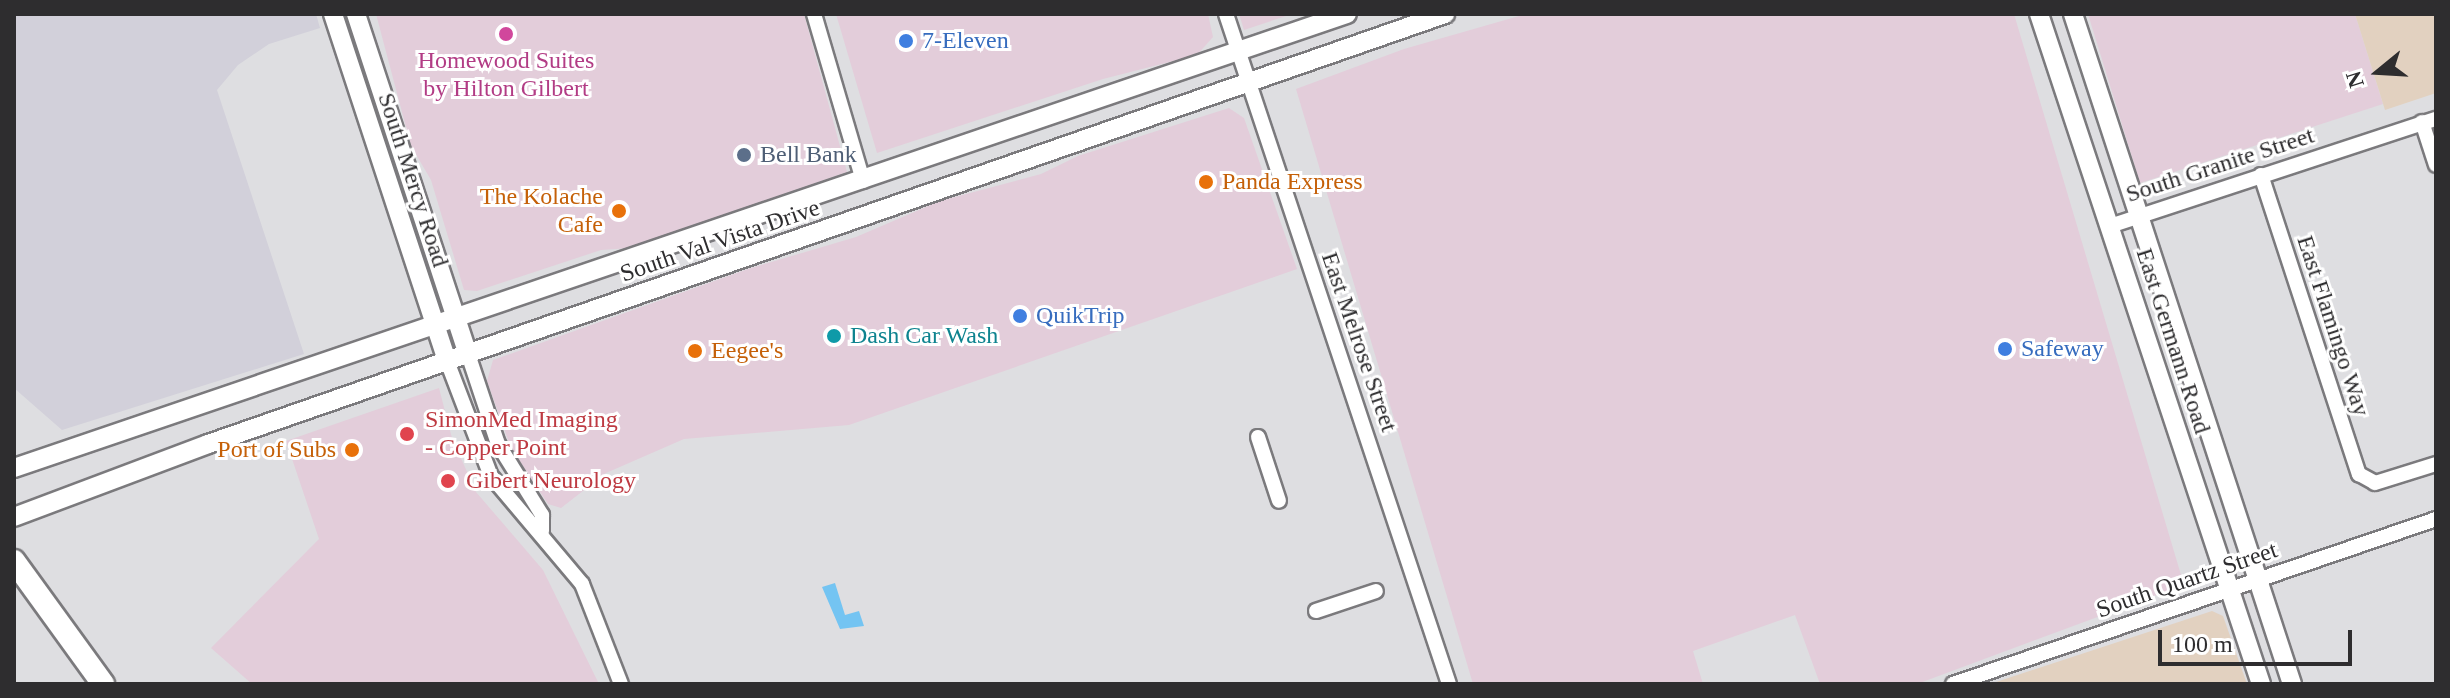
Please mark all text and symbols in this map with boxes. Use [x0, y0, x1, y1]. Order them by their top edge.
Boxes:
marker: Homewood Suites by Hilton Gilbert [497, 25, 515, 43]
place label: 7-Eleven [922, 27, 1009, 55]
marker: 7-Eleven [897, 32, 915, 50]
north arrow [2338, 32, 2418, 112]
place label: Homewood Suites by Hilton Gilbert [418, 47, 594, 103]
text: N [2340, 68, 2369, 91]
street label: South Mercy Road [371, 89, 455, 271]
street label: South Granite Street [2122, 121, 2318, 209]
place label: Bell Bank [760, 141, 857, 169]
marker: Bell Bank [735, 146, 753, 164]
place label: Panda Express [1222, 168, 1363, 196]
marker: Panda Express [1197, 173, 1215, 191]
place label: The Kolache Cafe [480, 183, 603, 239]
street label: South Val Vista Drive [616, 193, 824, 289]
marker: The Kolache Cafe [610, 202, 628, 220]
street label: East Flamingo Way [2290, 232, 2376, 420]
street label: East Germann Road [2129, 245, 2217, 437]
street label: East Melrose Street [1315, 248, 1403, 436]
place label: QuikTrip [1036, 302, 1124, 330]
marker: QuikTrip [1011, 307, 1029, 325]
place label: Dash Car Wash [850, 322, 999, 350]
marker: Dash Car Wash [825, 327, 843, 345]
place label: Safeway [2021, 335, 2104, 363]
place label: Eegee's [711, 337, 783, 365]
marker: Safeway [1996, 340, 2014, 358]
marker: Eegee's [686, 342, 704, 360]
place label: SimonMed Imaging - Copper Point [425, 406, 618, 462]
marker: SimonMed Imaging - Copper Point [396, 423, 418, 445]
place label: Port of Subs [217, 436, 336, 464]
marker: Port of Subs [343, 441, 361, 459]
place label: Gibert Neurology [466, 467, 636, 495]
marker: Gibert Neurology [437, 470, 459, 492]
street label: South Quartz Street [2093, 536, 2281, 624]
scale bar [2162, 614, 2356, 664]
text: 100 m [2172, 631, 2233, 657]

